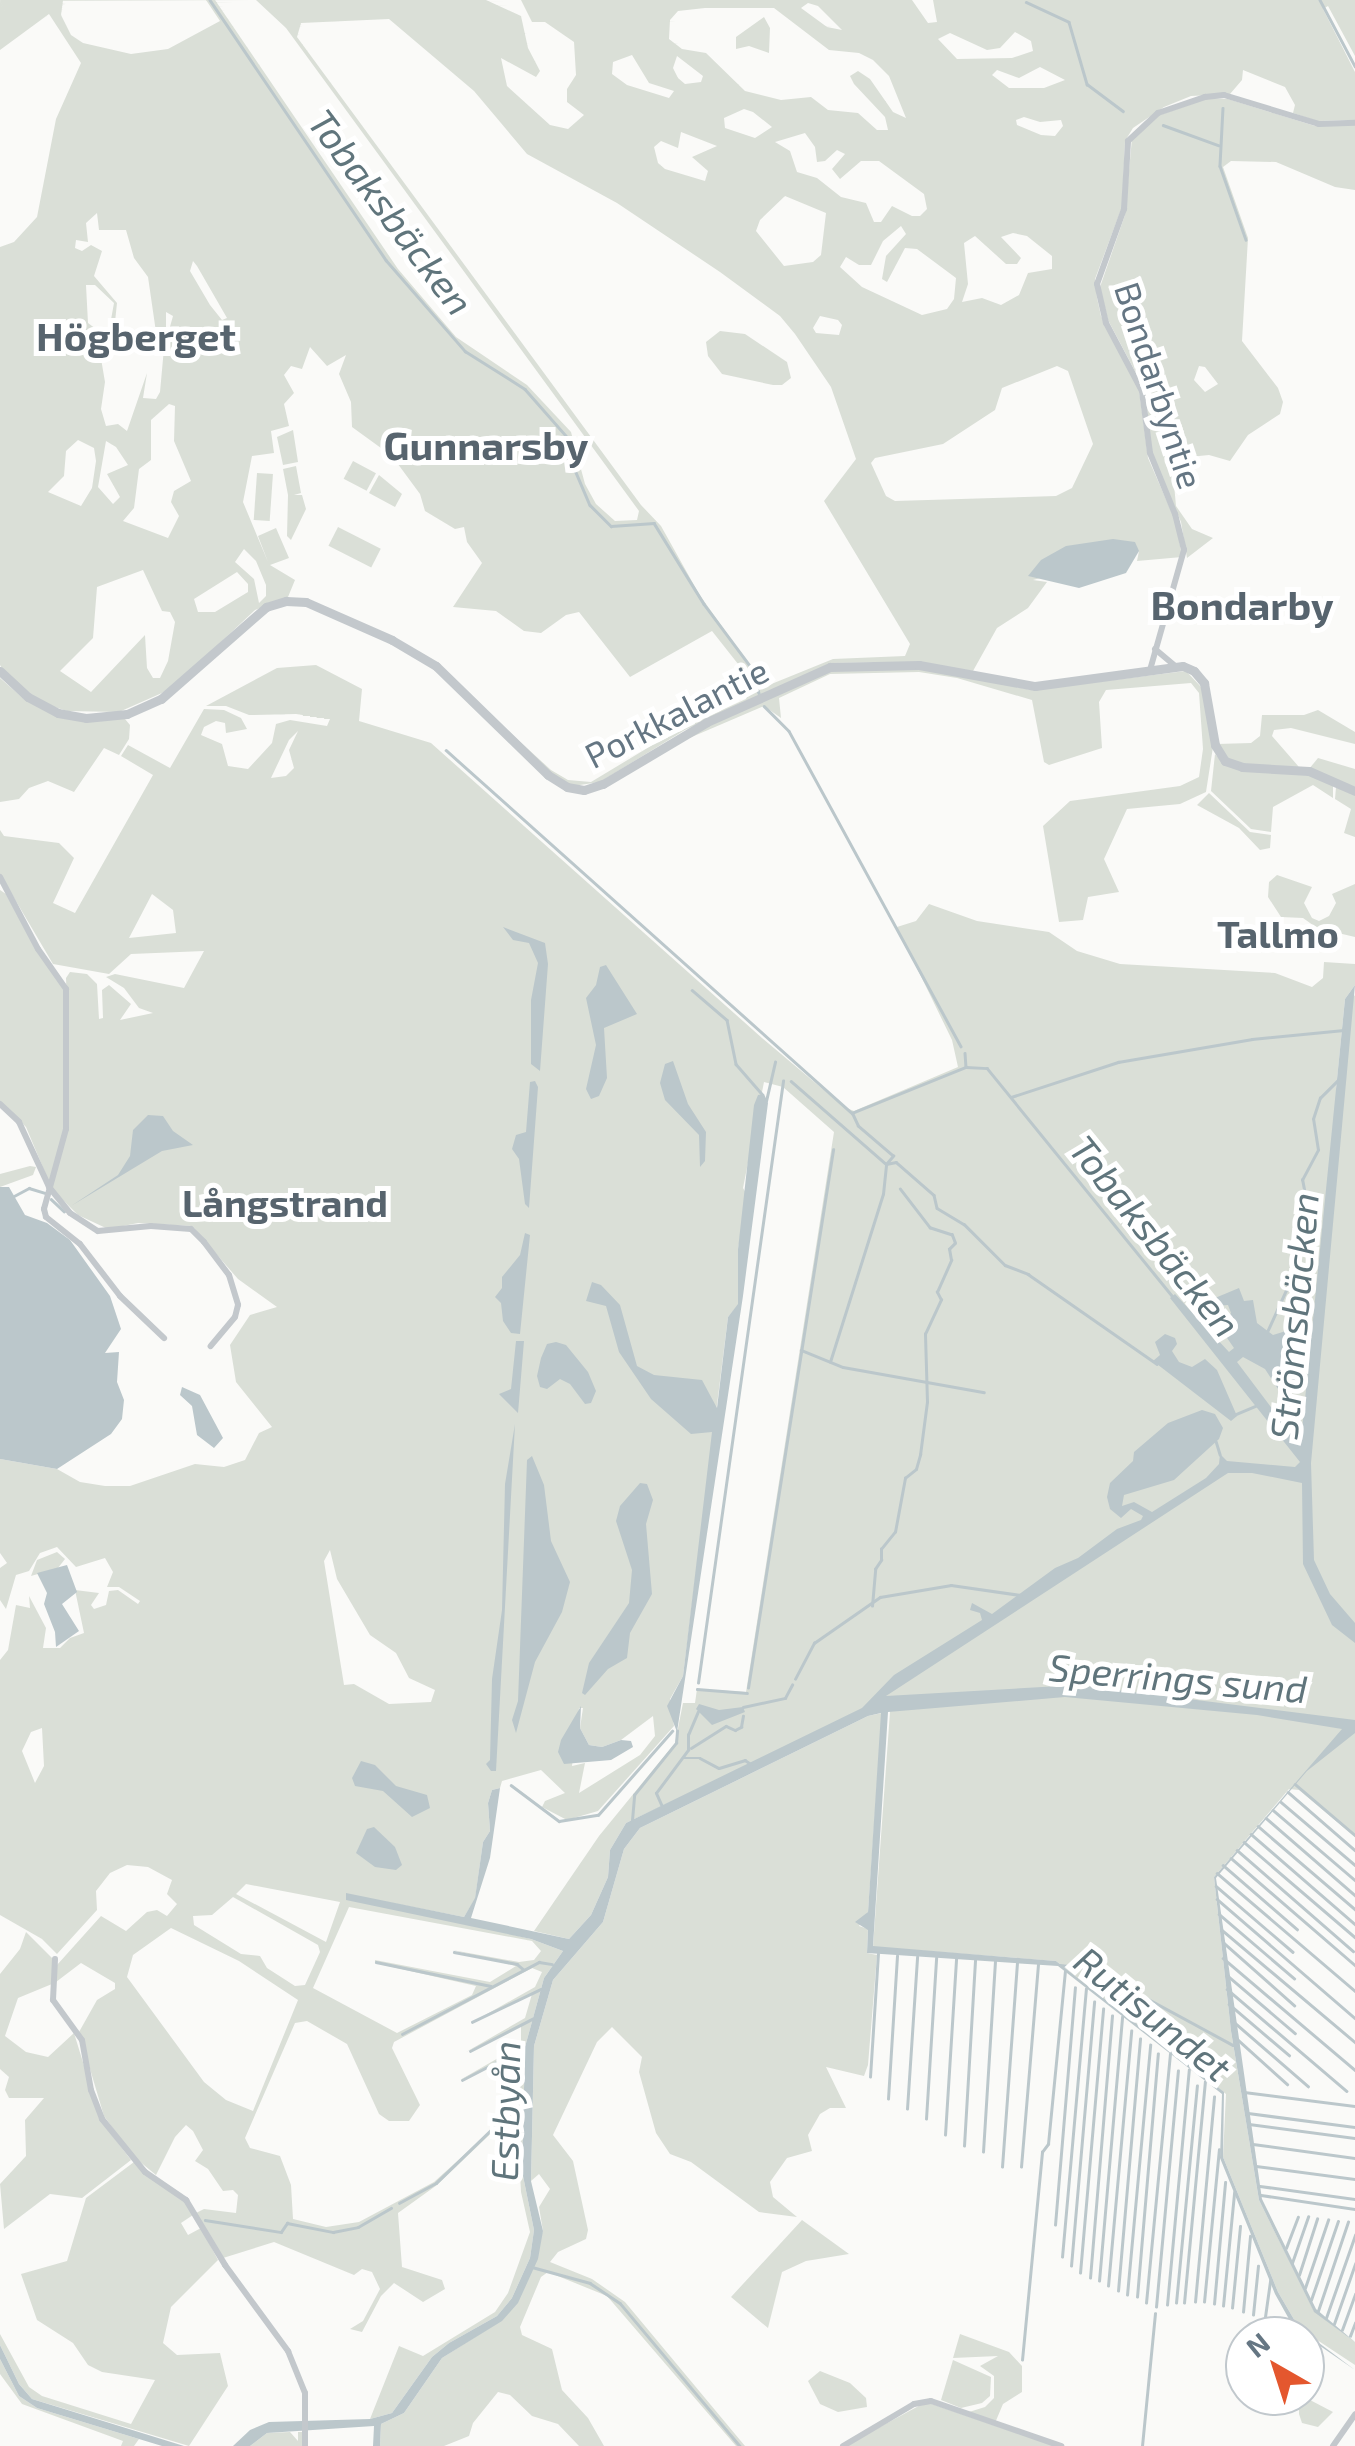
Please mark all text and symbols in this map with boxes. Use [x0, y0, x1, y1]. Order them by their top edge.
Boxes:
water label: Tobaksbäcken [299, 100, 483, 324]
street label: Bondarbyntie [1107, 276, 1213, 494]
district label: Högberget [36, 311, 236, 359]
district label: Gunnarsby [384, 420, 588, 468]
district label: Bondarby [1150, 580, 1334, 628]
street label: Porkkalantie [577, 648, 775, 776]
district label: Tallmo [1217, 911, 1339, 957]
water label: Tobaksbäcken [1060, 1126, 1250, 1346]
district label: Långstrand [182, 1180, 388, 1226]
water label: Strömsbäcken [1260, 1191, 1328, 1441]
water label: Sperrings sund [1047, 1644, 1309, 1712]
water label: Rutisundet [1066, 1937, 1240, 2091]
water label: Estbyån [481, 2040, 529, 2182]
north arrow [1225, 2316, 1325, 2416]
text: N [1239, 2325, 1276, 2364]

